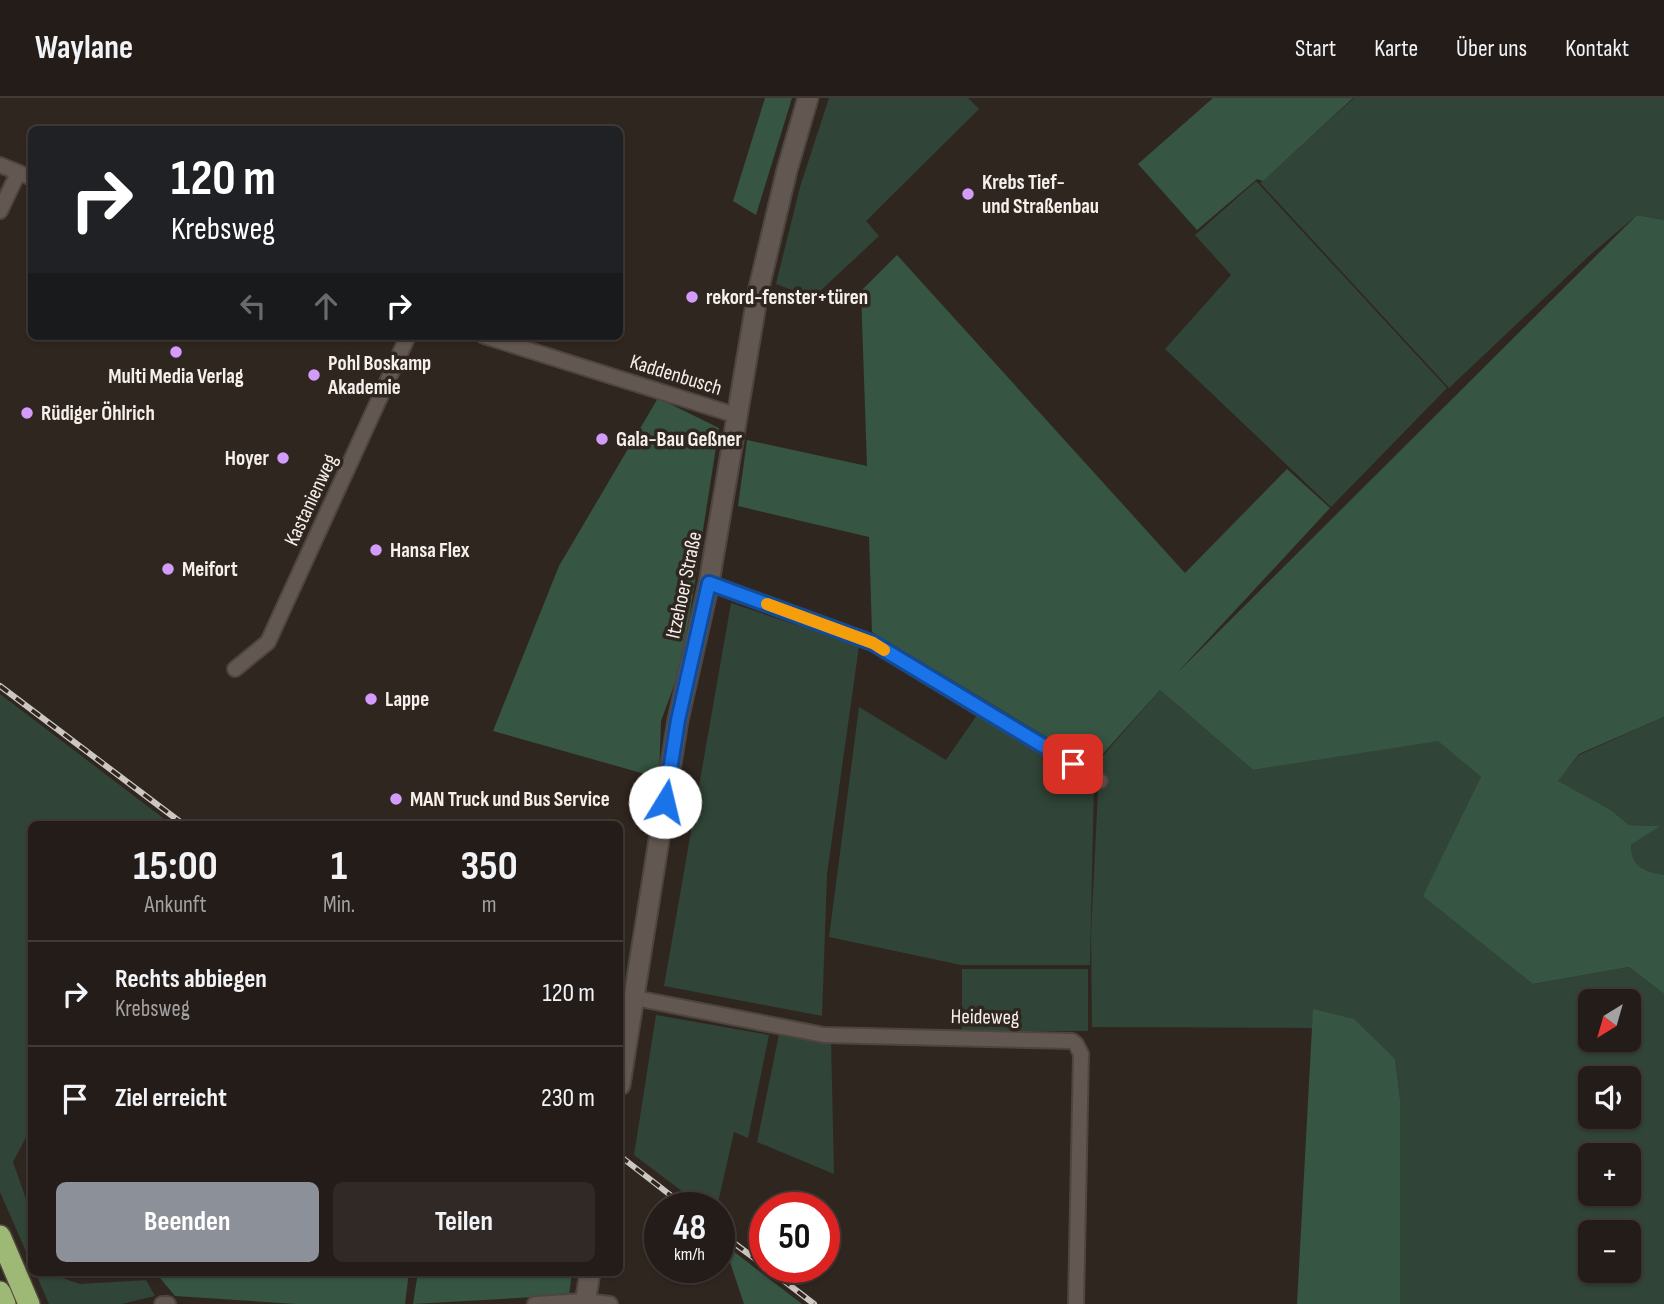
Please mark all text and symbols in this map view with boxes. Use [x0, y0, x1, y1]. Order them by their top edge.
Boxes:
text: Waylane [35, 28, 133, 68]
text: Start [1295, 34, 1336, 63]
text: Karte [1374, 34, 1418, 63]
text: Über uns [1456, 34, 1527, 63]
text: Kontakt [1565, 34, 1629, 63]
text: 120 m [171, 150, 276, 209]
icon: right [56, 154, 147, 245]
place label: Krebs Tief- und Straßenbau [982, 170, 1099, 219]
marker: Krebs Tief- und Straßenbau [960, 186, 976, 202]
text: Krebsweg [171, 210, 275, 249]
place label: rekord-fenster+türen [706, 285, 868, 310]
icon: left [234, 287, 272, 325]
icon: ahead [307, 287, 345, 325]
icon: right [380, 287, 418, 325]
marker: rekord-fenster+türen [684, 289, 700, 305]
marker: Multi Media Verlag [168, 344, 184, 360]
street label: Kaddenbusch [627, 349, 725, 401]
place label: Pohl Boskamp Akademie [327, 351, 431, 400]
place label: Multi Media Verlag [108, 364, 244, 389]
marker: Pohl Boskamp Akademie [306, 367, 322, 383]
place label: Rüdiger Öhlrich [41, 401, 155, 426]
marker: Rüdiger Öhlrich [19, 405, 35, 421]
place label: Gala-Bau Geßner [616, 427, 743, 452]
marker: Gala-Bau Geßner [594, 431, 610, 447]
place label: Hoyer [225, 446, 269, 471]
marker: Hoyer [275, 450, 291, 466]
street label: Kastanienweg [279, 450, 343, 550]
street label: Itzehoer Straße [661, 529, 707, 641]
place label: Hansa Flex [390, 538, 470, 563]
marker: Hansa Flex [368, 542, 384, 558]
place label: Meifort [182, 557, 238, 582]
marker: Meifort [160, 561, 176, 577]
place label: Lappe [385, 687, 429, 712]
marker: Lappe [363, 691, 379, 707]
pin [1043, 734, 1103, 794]
icon: arrive [1054, 745, 1092, 783]
position arrow [628, 765, 702, 839]
place label: MAN Truck und Bus Service [410, 787, 610, 812]
marker: MAN Truck und Bus Service [388, 791, 404, 807]
text: 15:00 [133, 841, 218, 892]
text: 1 [331, 841, 347, 892]
text: 350 [460, 841, 518, 892]
text: Ankunft [144, 891, 207, 919]
text: Min. [323, 891, 355, 919]
text: m [482, 891, 496, 919]
text: Rechts abbiegen [115, 964, 267, 995]
icon: right [56, 975, 94, 1013]
text: 120 m [542, 978, 595, 1009]
north arrow [1578, 989, 1642, 1052]
map controls [1578, 989, 1641, 1283]
text: Krebsweg [115, 995, 190, 1023]
street label: Heideweg [950, 1004, 1020, 1030]
button: sound [1578, 1066, 1641, 1129]
icon: arrive [56, 1080, 94, 1118]
text: Ziel erreicht [115, 1083, 227, 1114]
text: 230 m [541, 1083, 595, 1114]
button: + [1578, 1143, 1641, 1206]
button: Beenden [56, 1182, 319, 1262]
button: Teilen [333, 1182, 595, 1262]
speed limit sign: 50 [749, 1192, 840, 1283]
text: 48 [673, 1207, 706, 1250]
button: − [1578, 1220, 1641, 1283]
text: km/h [674, 1244, 705, 1265]

